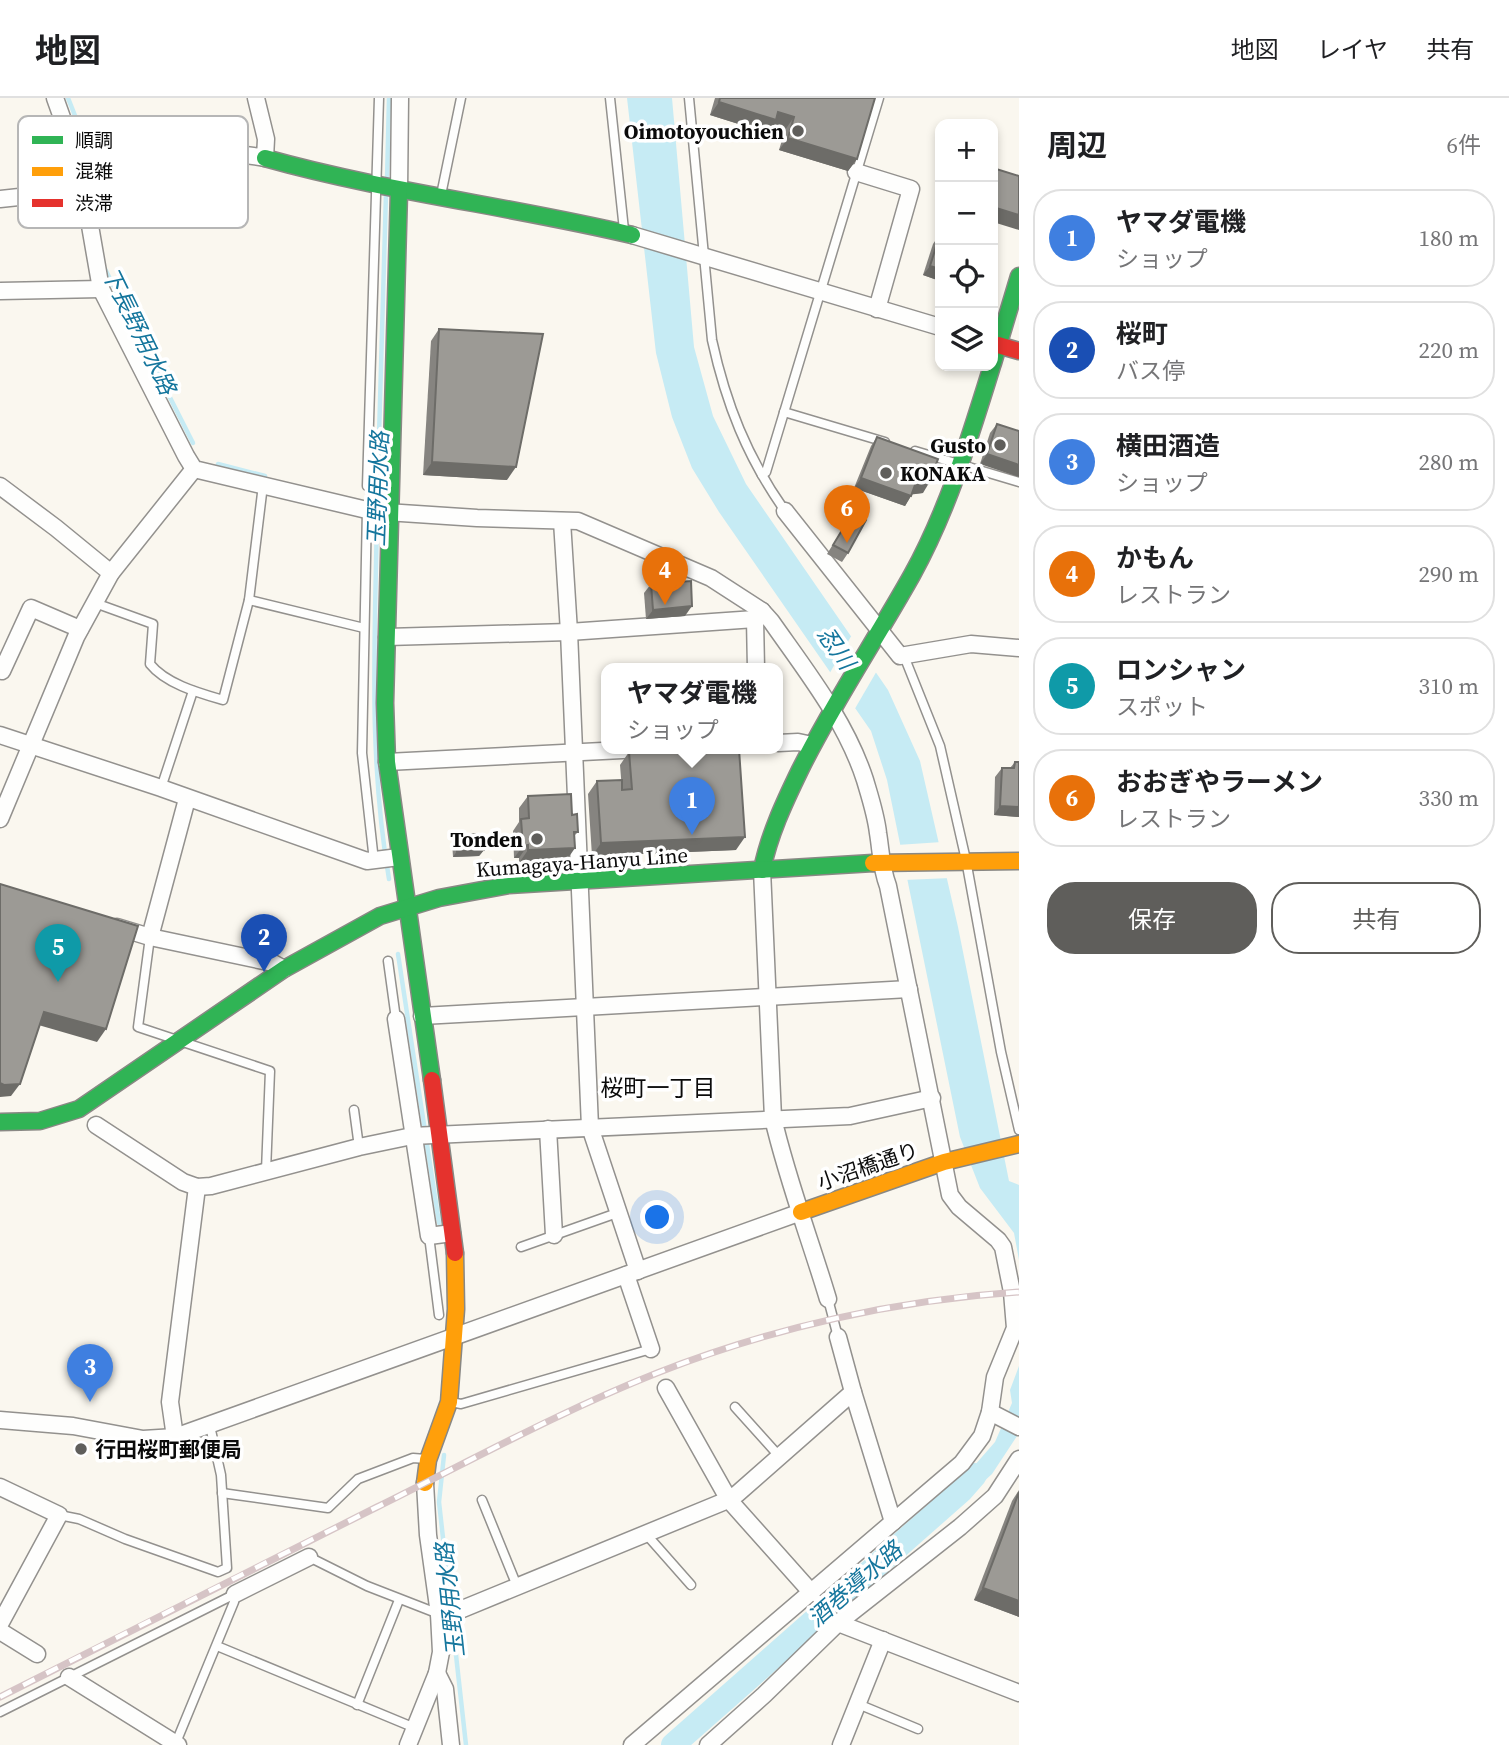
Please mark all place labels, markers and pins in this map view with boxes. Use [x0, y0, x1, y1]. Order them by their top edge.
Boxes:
place label: Oimotoyouchien [624, 117, 784, 146]
marker: Oimotoyouchien [790, 123, 806, 139]
place label: Gusto [930, 431, 986, 460]
marker: Gusto [992, 437, 1008, 453]
place label: KONAKA [900, 459, 986, 488]
marker: KONAKA [878, 465, 894, 481]
pin: 6 [824, 485, 870, 543]
pin: 4 [642, 547, 688, 605]
pin: 1 [669, 777, 715, 835]
place label: Tonden [450, 825, 523, 854]
marker: Tonden [529, 831, 545, 847]
pin: 2 [241, 914, 287, 972]
pin: 5 [35, 924, 81, 982]
pin: 3 [67, 1344, 113, 1402]
place label: 行田桜町郵便局 [95, 1435, 242, 1464]
marker: 行田桜町郵便局 [73, 1441, 89, 1457]

